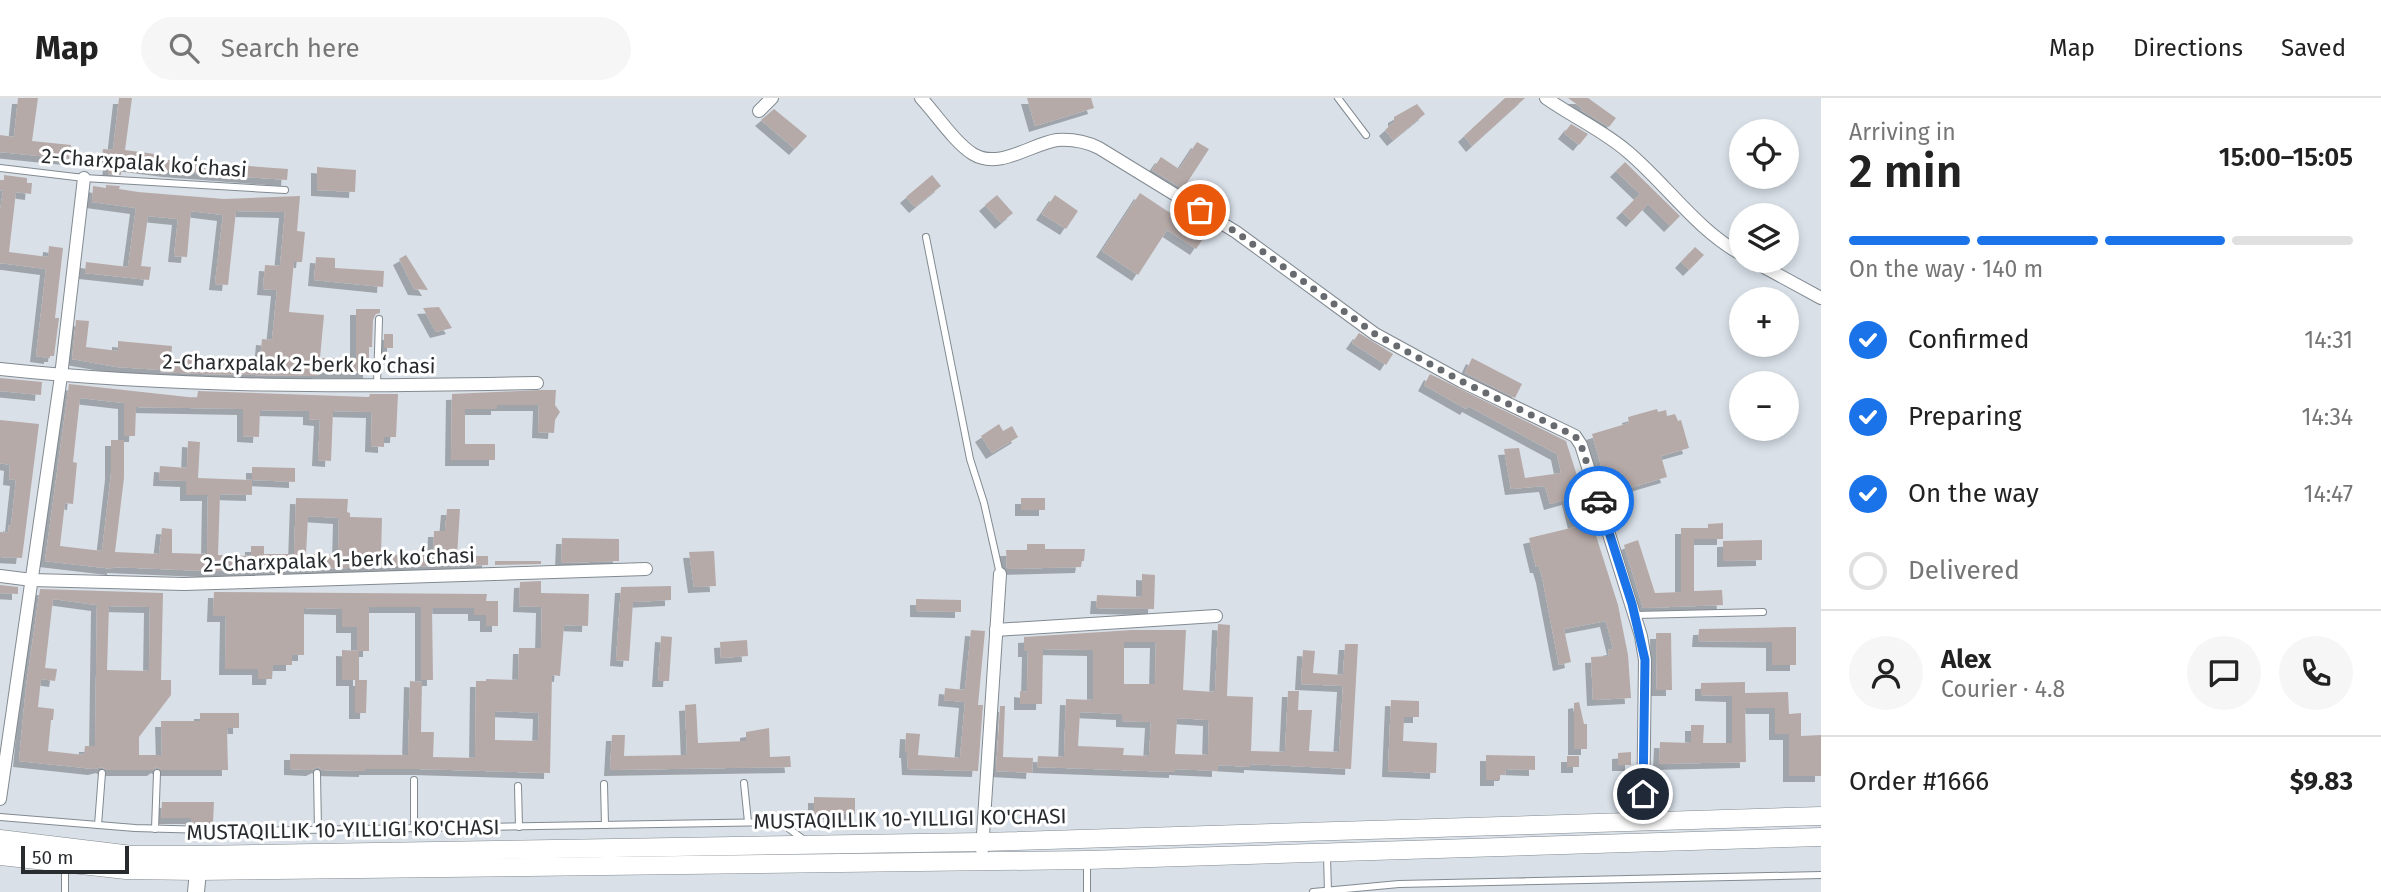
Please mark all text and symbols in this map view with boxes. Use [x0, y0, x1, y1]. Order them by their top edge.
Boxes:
search box [141, 17, 631, 80]
text: Map [35, 28, 99, 68]
icon: search [165, 29, 203, 67]
text: Search here [221, 33, 360, 64]
text: Map [2049, 34, 2095, 62]
text: Directions [2133, 34, 2243, 62]
text: Saved [2281, 34, 2346, 62]
text: Arriving in [1849, 118, 1956, 146]
map controls [1729, 119, 1799, 441]
button: locate [1729, 119, 1799, 189]
text: 15:00–15:05 [2219, 142, 2353, 173]
street label: 2-Charxpalak koʻchasi [40, 143, 248, 183]
text: 2 min [1849, 144, 1962, 199]
pin [1170, 180, 1230, 240]
icon: bag [1181, 191, 1219, 229]
button: layers [1729, 203, 1799, 273]
text: On the way · 140 m [1849, 255, 2043, 283]
button: + [1729, 287, 1799, 357]
icon: check [1849, 321, 1887, 359]
text: Confirmed [1908, 324, 2029, 355]
text: 14:31 [2304, 326, 2353, 354]
street label: 2-Charxpalak 2-berk koʻchasi [162, 349, 436, 379]
button: − [1729, 371, 1799, 441]
icon: check [1849, 398, 1887, 436]
text: Preparing [1908, 401, 2021, 432]
text: 14:34 [2301, 403, 2353, 431]
courier [1564, 466, 1634, 536]
icon: check [1849, 475, 1887, 513]
text: On the way [1908, 478, 2039, 509]
text: 14:47 [2304, 480, 2353, 508]
icon: car [1580, 482, 1618, 520]
street label: 2-Charxpalak 1-berk koʻchasi [203, 542, 475, 578]
text: Delivered [1908, 555, 2020, 586]
button: person [1849, 636, 1923, 710]
button: chat [2187, 636, 2261, 710]
button: phone [2279, 636, 2353, 710]
text: Alex [1941, 644, 1991, 675]
text: Courier · 4.8 [1941, 675, 2065, 703]
pin [1613, 764, 1673, 824]
text: Order #1666 [1849, 766, 1989, 797]
text: $9.83 [2290, 766, 2353, 797]
icon: home [1624, 775, 1662, 813]
street label: MUSTAQILLIK 10-YILLIGI KO'CHASI [753, 803, 1067, 835]
street label: MUSTAQILLIK 10-YILLIGI KO'CHASI [186, 814, 500, 846]
scale bar [21, 843, 130, 875]
text: 50 m [32, 846, 73, 869]

